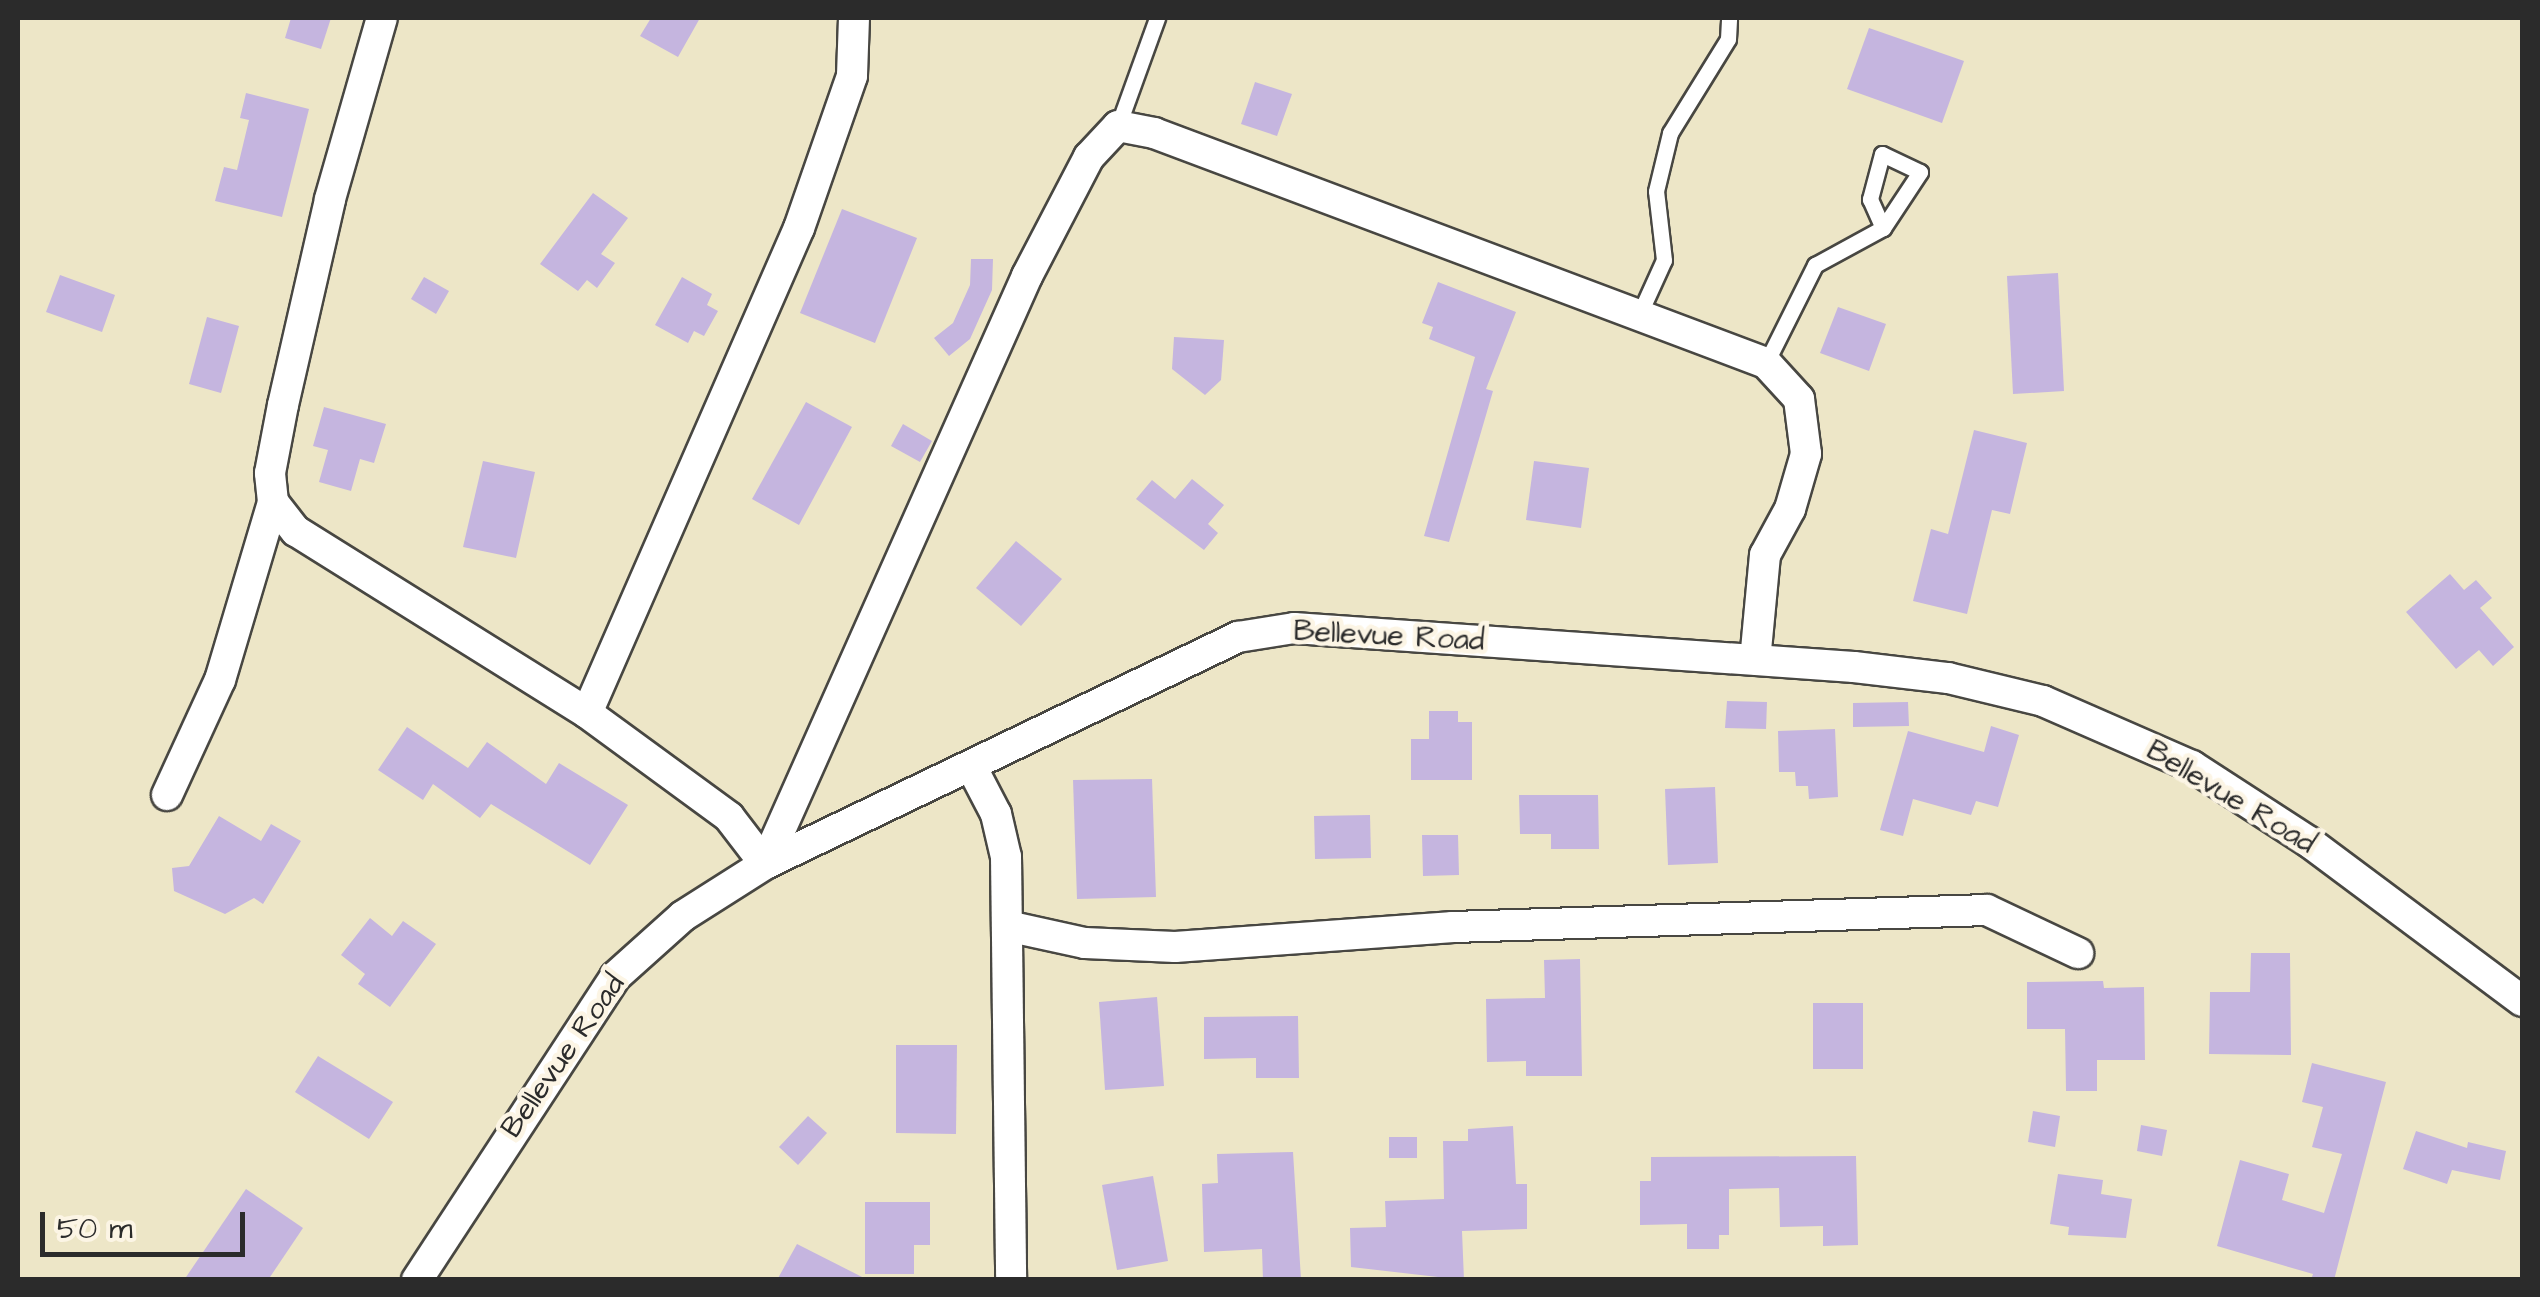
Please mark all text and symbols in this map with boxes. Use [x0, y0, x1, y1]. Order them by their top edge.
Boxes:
street label: Bellevue Road [1293, 613, 1485, 659]
street label: Bellevue Road [2140, 732, 2322, 862]
street label: Bellevue Road [493, 967, 633, 1145]
scale bar [45, 1192, 250, 1254]
text: 50 m [57, 1208, 133, 1250]

